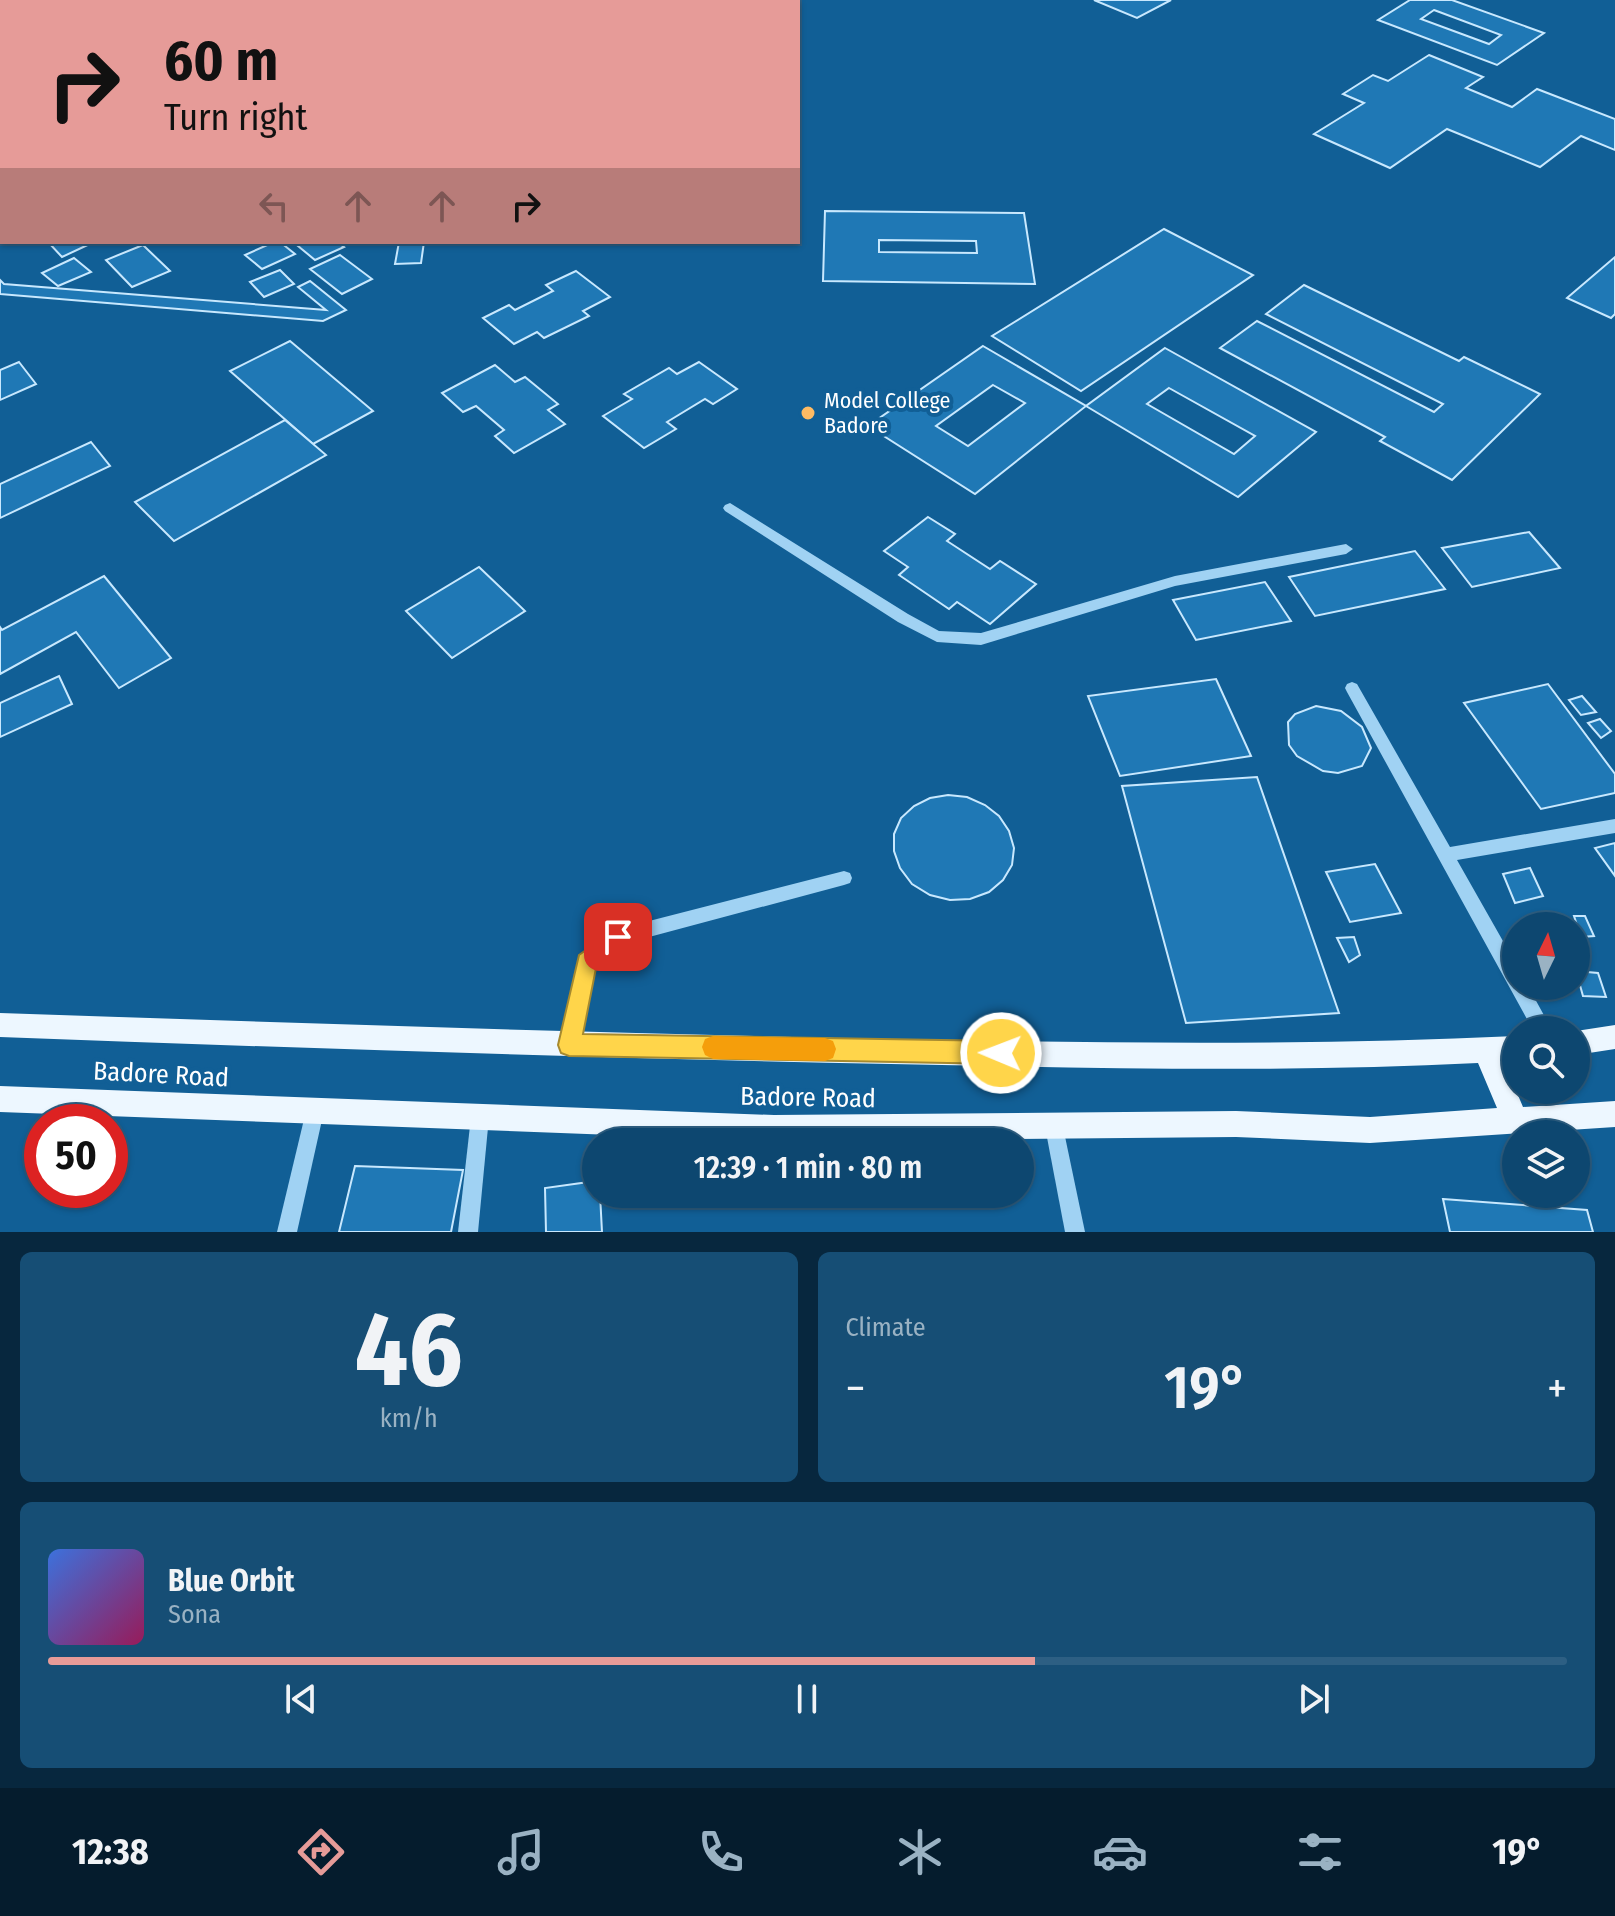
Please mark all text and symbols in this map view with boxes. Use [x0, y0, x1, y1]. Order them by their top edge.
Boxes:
text: 60 m [164, 28, 278, 95]
icon: right [32, 32, 136, 136]
text: Turn right [164, 96, 307, 140]
icon: left [252, 184, 296, 228]
icon: ahead [336, 184, 380, 228]
icon: ahead [420, 184, 464, 228]
icon: right [504, 184, 548, 228]
place label: Model College Badore [824, 387, 950, 439]
marker: Model College Badore [799, 404, 817, 422]
pin [584, 903, 652, 971]
north arrow [1502, 912, 1590, 1000]
map controls [1502, 912, 1590, 1208]
icon: arrive [596, 915, 640, 959]
position arrow [959, 1011, 1043, 1095]
button: search [1502, 1016, 1590, 1104]
street label: Badore Road [92, 1055, 230, 1094]
street label: Badore Road [740, 1081, 876, 1114]
speed limit sign: 50 [24, 1104, 128, 1208]
button: layers [1502, 1120, 1590, 1208]
text: 12:39 · 1 min · 80 m [694, 1150, 922, 1186]
text: 46 [355, 1288, 463, 1413]
text: Climate [846, 1312, 926, 1343]
text: 19° [1164, 1352, 1248, 1424]
text: − [846, 1362, 865, 1415]
text: + [1547, 1362, 1567, 1415]
text: km/h [380, 1403, 438, 1434]
text: Blue Orbit [168, 1563, 294, 1599]
text: Sona [168, 1599, 221, 1630]
icon: previous [279, 1677, 323, 1721]
icon: pause [785, 1677, 829, 1721]
icon: next [1292, 1677, 1336, 1721]
icon: directions [293, 1824, 349, 1880]
icon: music [493, 1824, 549, 1880]
icon: phone [693, 1824, 749, 1880]
icon: climate [892, 1824, 948, 1880]
icon: car [1092, 1824, 1148, 1880]
icon: filters [1292, 1824, 1348, 1880]
text: 12:38 [72, 1830, 149, 1874]
text: 19° [1492, 1830, 1543, 1874]

